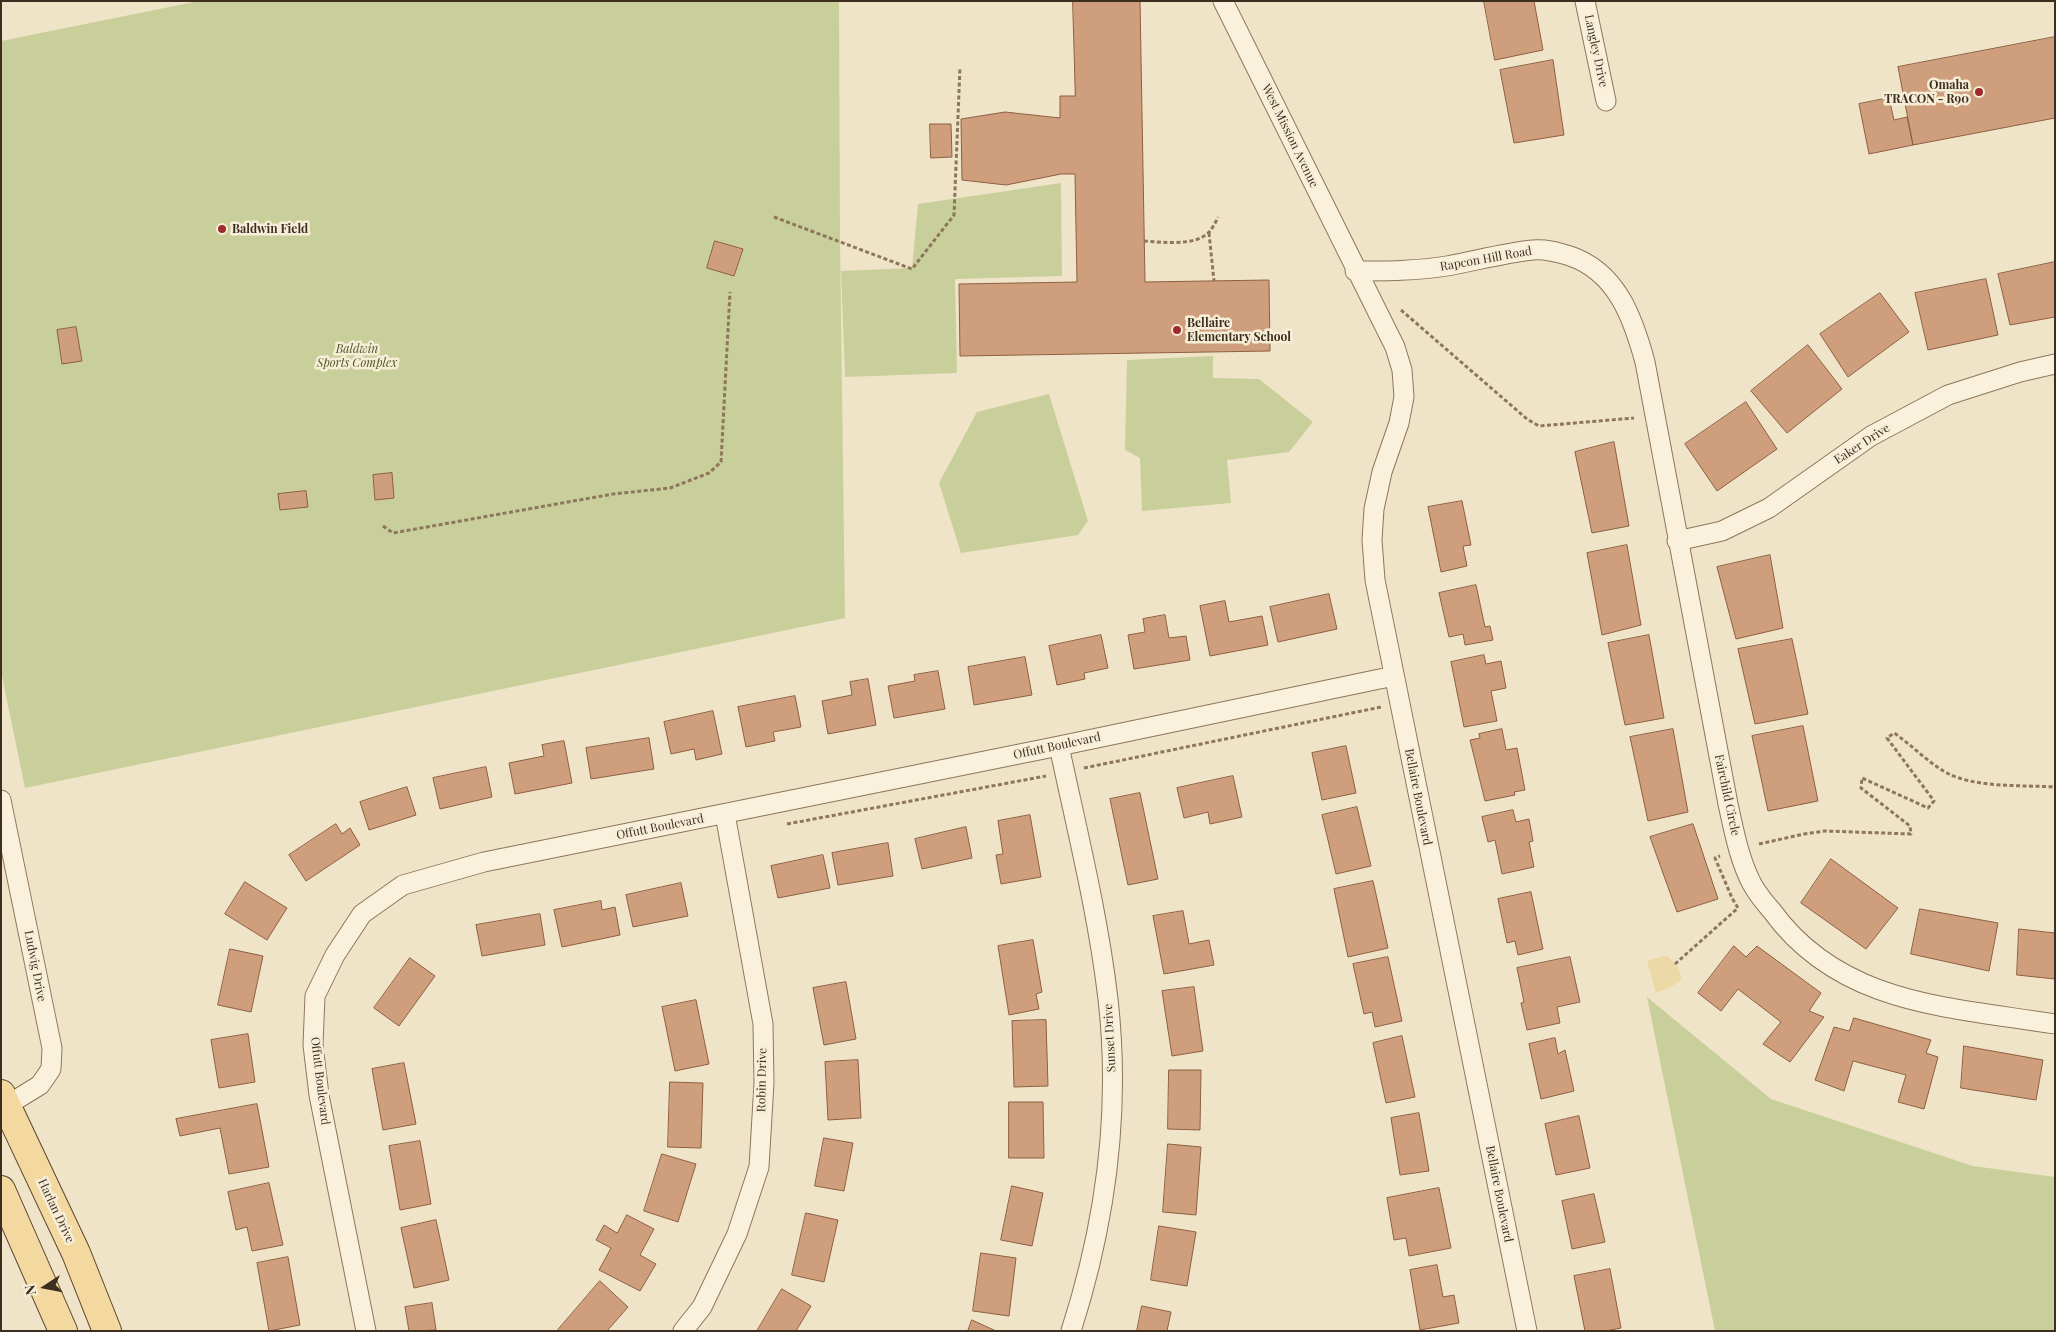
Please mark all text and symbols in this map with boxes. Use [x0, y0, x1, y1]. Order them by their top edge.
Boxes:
street label: Langley Drive [1581, 13, 1611, 89]
place label: Omaha TRACON - R90 [1884, 78, 1969, 106]
street label: West Mission Avenue [1259, 82, 1321, 190]
marker: Omaha TRACON - R90 [1973, 86, 1985, 98]
place label: Baldwin Field [232, 222, 308, 236]
marker: Baldwin Field [216, 223, 228, 235]
street label: Rapcon Hill Road [1439, 244, 1533, 274]
place label: Bellaire Elementary School [1187, 316, 1291, 344]
marker: Bellaire Elementary School [1171, 324, 1183, 336]
park label: Baldwin Sports Complex [317, 342, 397, 370]
street label: Eaker Drive [1832, 421, 1892, 467]
street label: Offutt Boulevard [1012, 730, 1102, 762]
street label: Bellaire Boulevard [1402, 747, 1434, 847]
street label: Fairchild Circle [1711, 753, 1743, 837]
street label: Offutt Boulevard [615, 811, 705, 843]
street label: Ludwig Drive [21, 929, 49, 1003]
street label: Sunset Drive [1101, 1003, 1119, 1073]
street label: Offutt Boulevard [307, 1036, 333, 1126]
street label: Robin Drive [754, 1048, 770, 1112]
street label: Bellaire Boulevard [1483, 1144, 1515, 1244]
street label: Harlan Drive [35, 1177, 77, 1245]
north arrow [20, 1262, 70, 1312]
text: N [19, 1283, 40, 1297]

